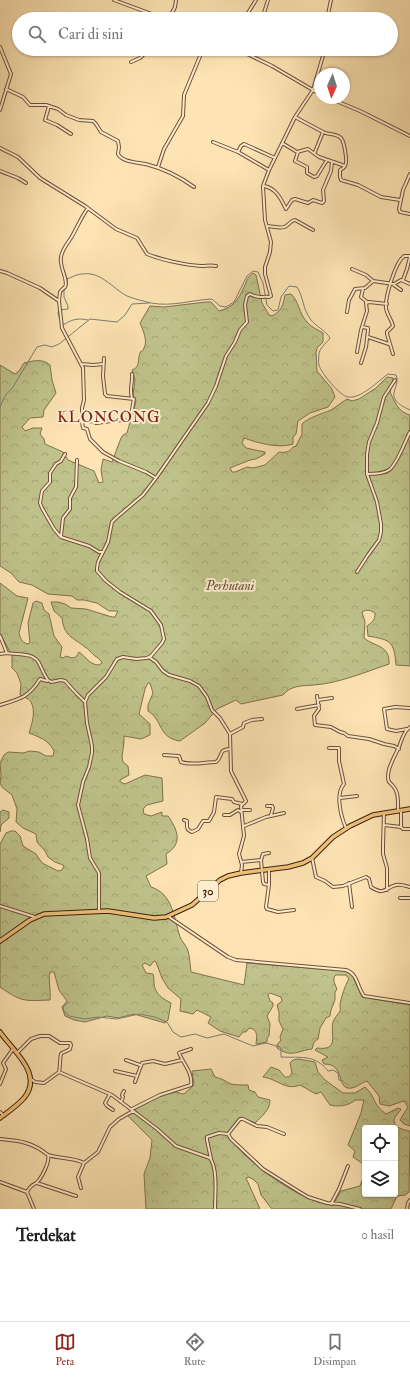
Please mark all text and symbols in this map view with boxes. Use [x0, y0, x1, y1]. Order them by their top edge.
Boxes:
search box [12, 12, 398, 56]
icon: search [26, 23, 48, 45]
text: Cari di sini [58, 25, 123, 44]
north arrow [314, 68, 350, 104]
district label: KLONCONG [57, 408, 161, 427]
park label: Perhutani [205, 578, 255, 594]
road number: 30 [198, 881, 218, 901]
map controls [362, 1125, 398, 1197]
button: locate [362, 1125, 398, 1161]
button: layers [362, 1161, 398, 1197]
text: Terdekat [16, 1225, 76, 1246]
text: 0 hasil [361, 1227, 394, 1243]
tab: Peta [54, 1331, 76, 1368]
tab: Rute [184, 1331, 206, 1368]
tab: Disimpan [313, 1331, 356, 1368]

